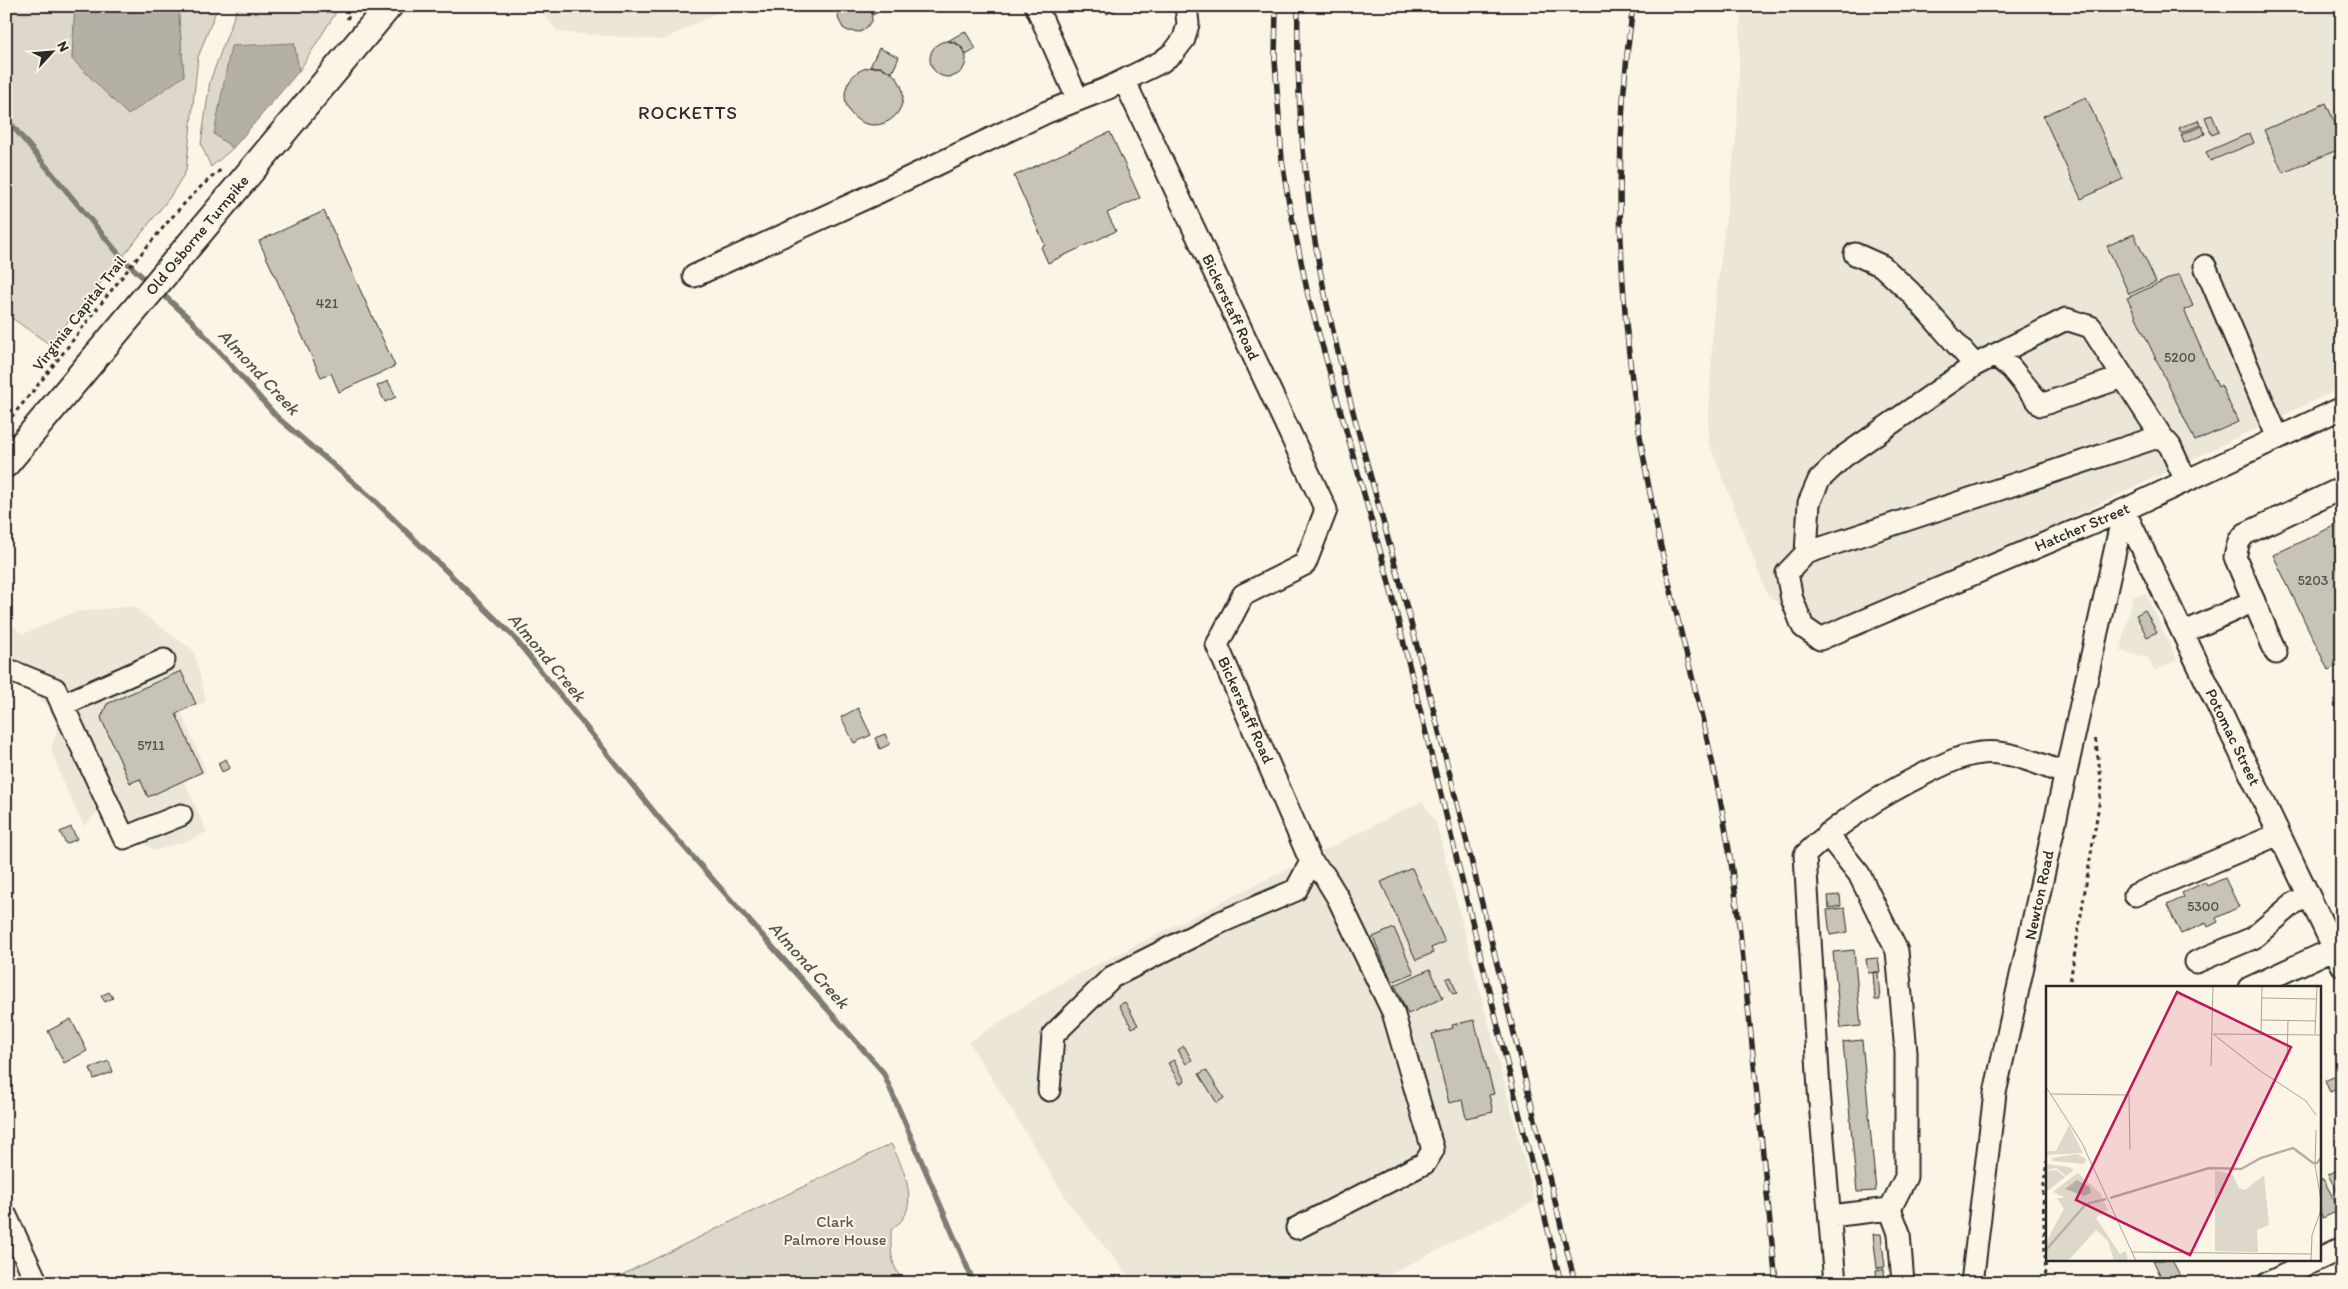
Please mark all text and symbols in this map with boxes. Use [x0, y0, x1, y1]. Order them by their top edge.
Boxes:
north arrow [28, 28, 78, 78]
text: N [54, 39, 73, 54]
district label: ROCKETTS [638, 101, 738, 124]
street label: Old Osborne Turnpike [141, 171, 253, 299]
street label: Virginia Capital Trail [28, 251, 130, 374]
street label: Bickerstaff Road [1198, 251, 1264, 363]
house number: 421 [316, 295, 339, 312]
water label: Almond Creek [214, 324, 306, 421]
house number: 5200 [2164, 349, 2196, 366]
street label: Hatcher Street [2032, 498, 2132, 556]
house number: 5203 [2298, 572, 2329, 589]
water label: Almond Creek [503, 608, 592, 707]
street label: Bickerstaff Road [1214, 654, 1278, 767]
street label: Potomac Street [2201, 685, 2265, 789]
house number: 5711 [137, 737, 165, 754]
street label: Newton Road [2020, 848, 2058, 942]
house number: 5300 [2187, 898, 2219, 915]
water label: Almond Creek [764, 917, 855, 1014]
inset map [2046, 986, 2320, 1262]
park label: Clark Palmore House [784, 1212, 887, 1249]

